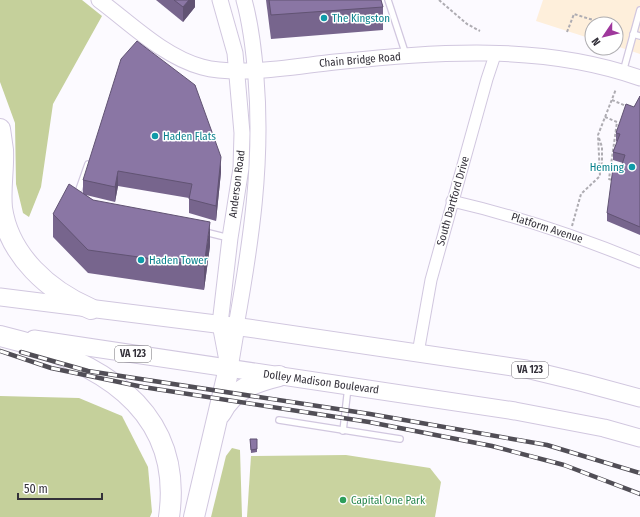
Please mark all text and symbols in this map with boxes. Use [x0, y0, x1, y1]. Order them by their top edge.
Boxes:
place label: The Kingston [332, 12, 390, 25]
marker: The Kingston [319, 13, 329, 23]
north arrow [584, 16, 624, 56]
text: N [589, 35, 603, 48]
street label: Chain Bridge Road [319, 50, 401, 70]
place label: Haden Flats [163, 130, 216, 143]
marker: Haden Flats [150, 131, 160, 141]
street label: Anderson Road [226, 149, 248, 219]
street label: South Dartford Drive [434, 155, 472, 247]
place label: Heming [590, 161, 625, 174]
marker: Heming [627, 162, 637, 172]
street label: Platform Avenue [510, 210, 584, 246]
place label: Haden Tower [149, 254, 208, 267]
marker: Haden Tower [136, 255, 146, 265]
road number: VA 123 [115, 346, 151, 362]
road number: VA 123 [512, 362, 548, 378]
street label: Dolley Madison Boulevard [262, 367, 380, 397]
scale bar [18, 475, 102, 501]
text: 50 m [24, 482, 48, 496]
place label: Capital One Park [351, 494, 426, 507]
marker: Capital One Park [338, 495, 348, 505]

